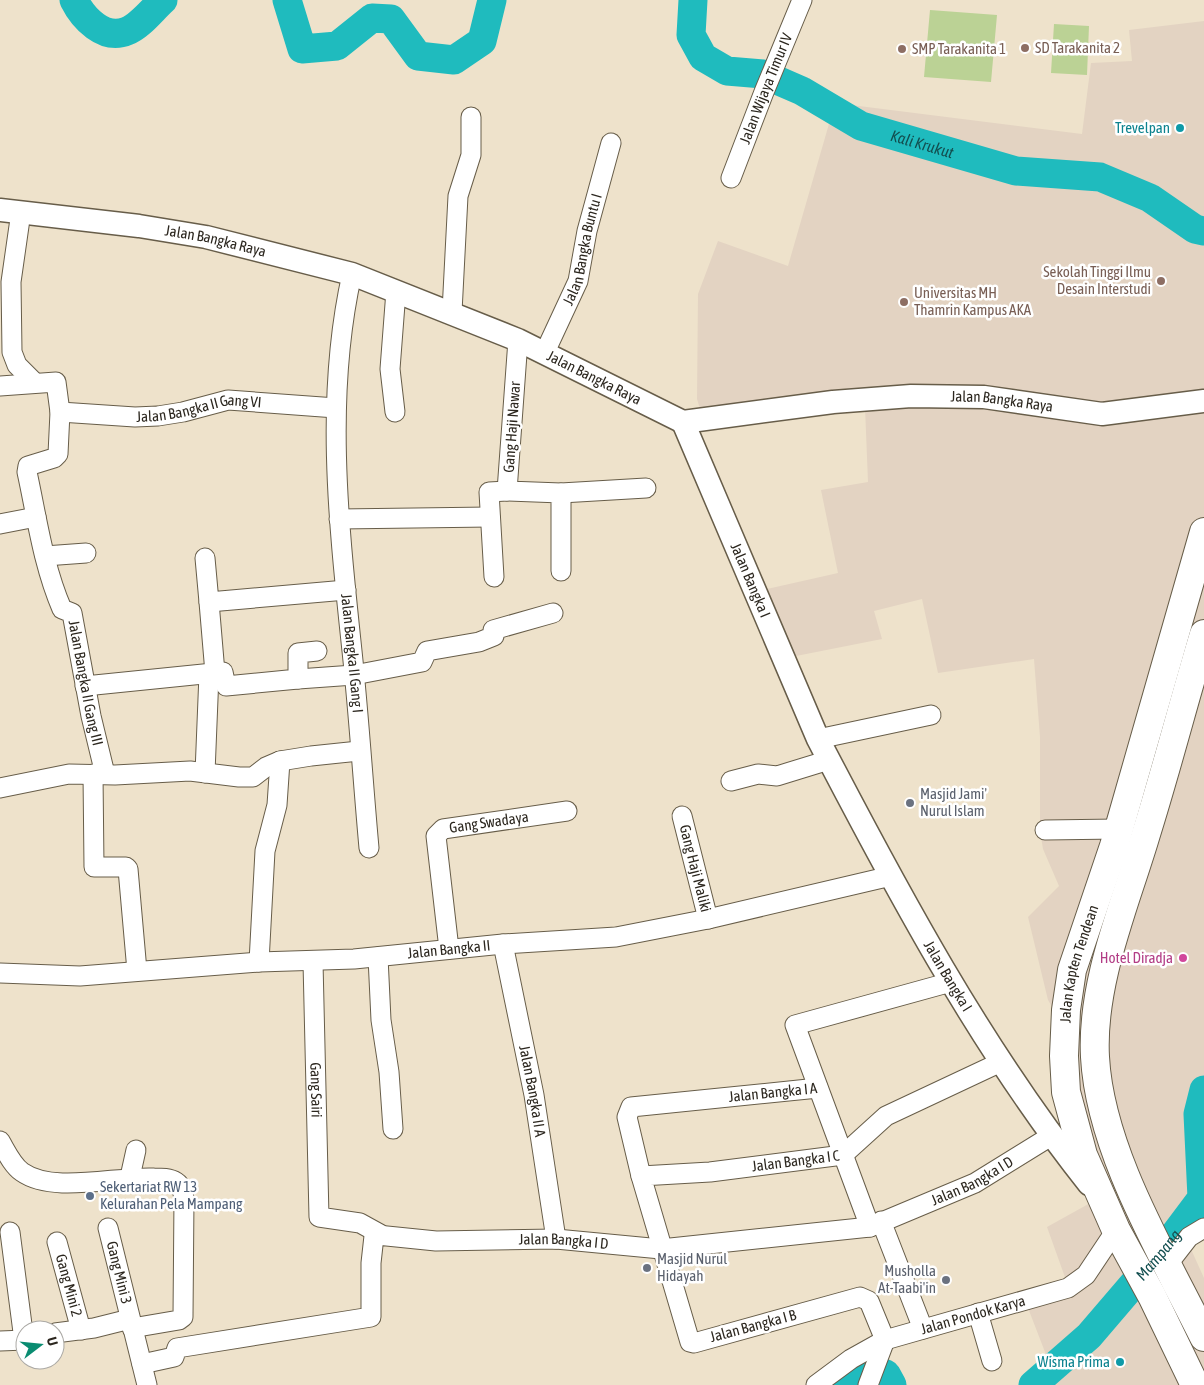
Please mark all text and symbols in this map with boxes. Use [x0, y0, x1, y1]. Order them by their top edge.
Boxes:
street label: Jalan Wijaya Timur IV [736, 30, 796, 146]
place label: SD Tarakanita 2 [1035, 39, 1120, 56]
place label: SMP Tarakanita 1 [912, 40, 1006, 57]
marker: SD Tarakanita 2 [1019, 42, 1031, 54]
marker: SMP Tarakanita 1 [896, 43, 908, 55]
place label: Trevelpan [1115, 119, 1170, 136]
marker: Trevelpan [1174, 122, 1186, 134]
water label: Kali Krukut [889, 126, 956, 162]
street label: Jalan Bangka Buntu I [559, 192, 605, 308]
street label: Jalan Bangka Raya [164, 221, 268, 260]
place label: Sekolah Tinggi Ilmu Desain Interstudi [1043, 263, 1151, 297]
marker: Sekolah Tinggi Ilmu Desain Interstudi [1155, 275, 1167, 287]
place label: Universitas MH Thamrin Kampus AKA [914, 284, 1032, 318]
marker: Universitas MH Thamrin Kampus AKA [898, 296, 910, 308]
street label: Jalan Bangka Raya [544, 347, 644, 408]
street label: Gang Haji Nawar [500, 380, 523, 473]
street label: Jalan Bangka Raya [950, 388, 1054, 415]
street label: Jalan Bangka II Gang VI [136, 391, 262, 425]
street label: Jalan Bangka I [727, 540, 774, 620]
street label: Jalan Bangka II Gang I [338, 593, 367, 714]
street label: Jalan Bangka II Gang III [65, 619, 107, 747]
place label: Masjid Jami' Nurul Islam [920, 785, 987, 819]
marker: Masjid Jami' Nurul Islam [904, 797, 916, 809]
street label: Gang Swadaya [448, 808, 530, 836]
street label: Gang Haji Maliki [677, 823, 715, 914]
street label: Jalan Kapten Tendean [1056, 903, 1101, 1023]
street label: Jalan Bangka II [407, 936, 491, 962]
street label: Jalan Bangka I [921, 937, 976, 1014]
place label: Hotel Diradja [1100, 949, 1173, 966]
marker: Hotel Diradja [1177, 952, 1189, 964]
street label: Jalan Bangka II A [516, 1044, 549, 1139]
street label: Gang Sairi [307, 1062, 326, 1118]
street label: Jalan Bangka I A [728, 1079, 819, 1105]
street label: Jalan Bangka I C [751, 1147, 841, 1175]
street label: Jalan Bangka I D [928, 1153, 1016, 1208]
place label: Sekertariat RW 13 Kelurahan Pela Mampang [100, 1178, 243, 1212]
marker: Sekertariat RW 13 Kelurahan Pela Mampang [84, 1190, 96, 1202]
water label: Mampang [1132, 1226, 1185, 1284]
street label: Jalan Bangka I D [519, 1230, 609, 1252]
street label: Gang Mini 3 [104, 1239, 136, 1306]
place label: Masjid Nurul Hidayah [657, 1250, 727, 1284]
street label: Gang Mini 2 [53, 1252, 86, 1318]
marker: Masjid Nurul Hidayah [641, 1262, 653, 1274]
place label: Musholla At-Taabi'in [878, 1262, 936, 1296]
marker: Musholla At-Taabi'in [940, 1274, 952, 1286]
street label: Jalan Pondok Karya [919, 1292, 1027, 1337]
street label: Jalan Bangka I B [708, 1306, 798, 1345]
north arrow [15, 1320, 65, 1370]
text: U [44, 1335, 61, 1348]
place label: Wisma Prima [1038, 1353, 1110, 1370]
marker: Wisma Prima [1114, 1356, 1126, 1368]

